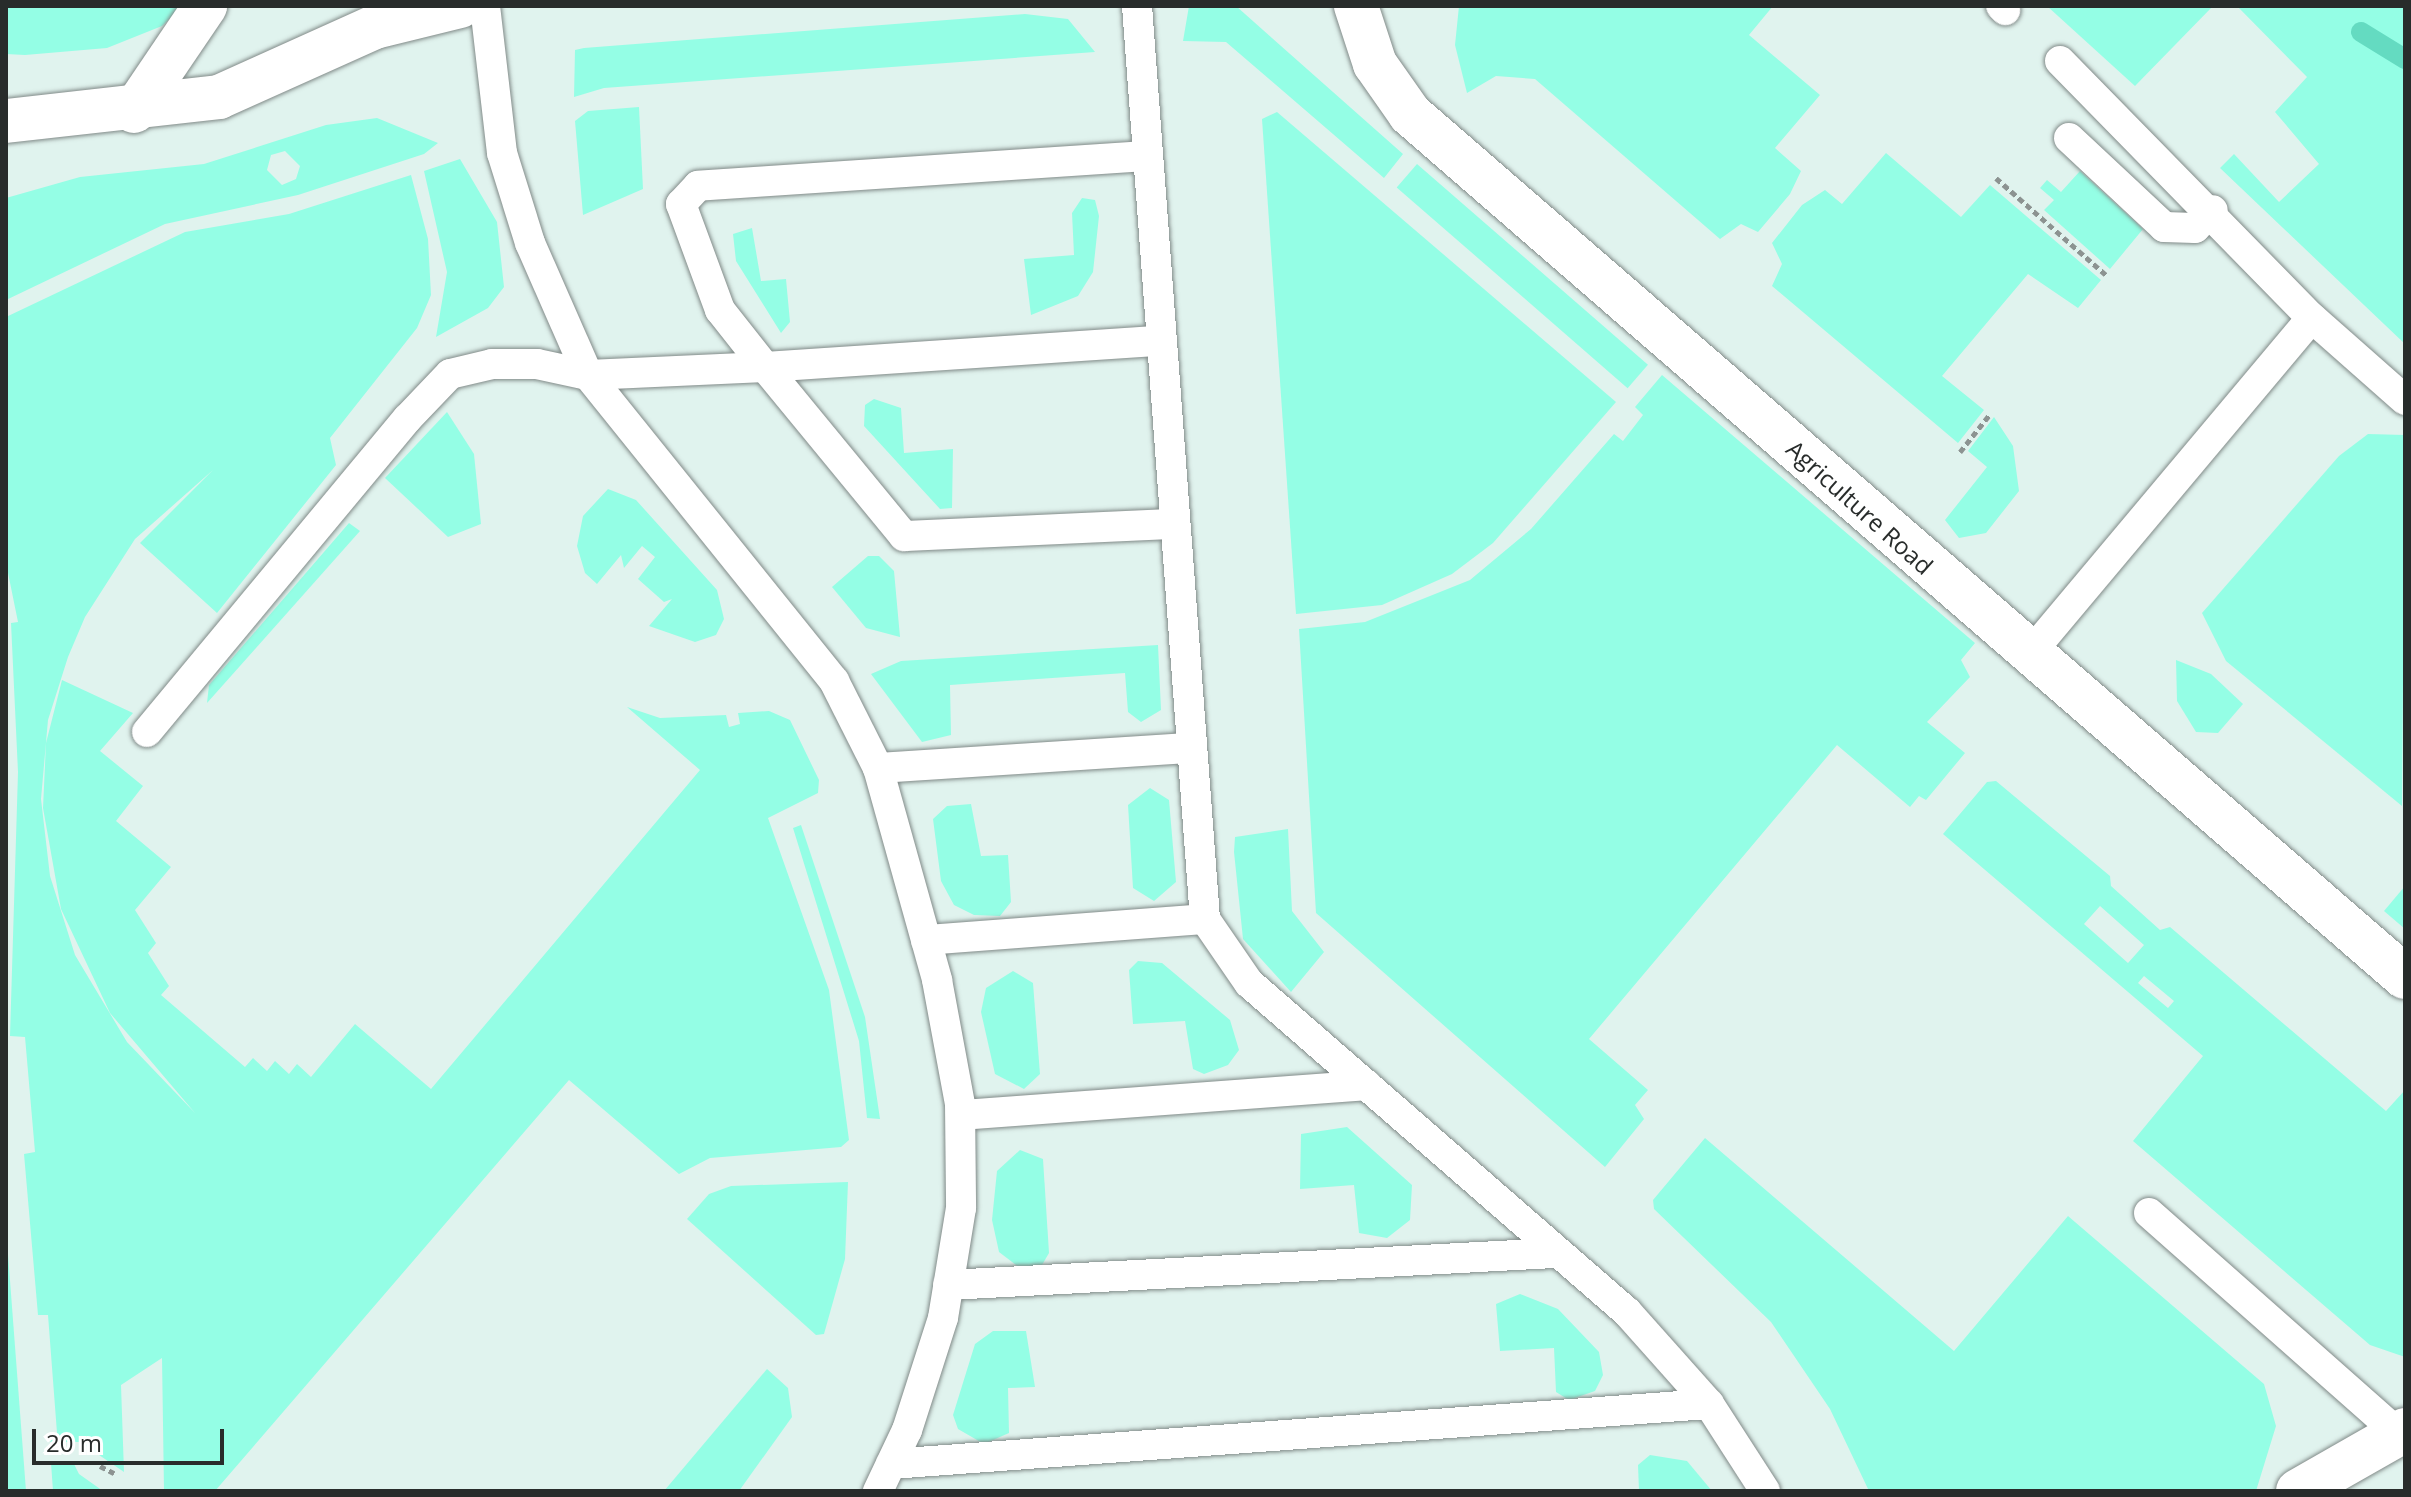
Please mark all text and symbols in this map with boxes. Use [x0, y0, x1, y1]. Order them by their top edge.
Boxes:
street label: Agriculture Road [1781, 434, 1939, 580]
scale bar [36, 1413, 228, 1463]
text: 20 m [46, 1426, 102, 1459]

